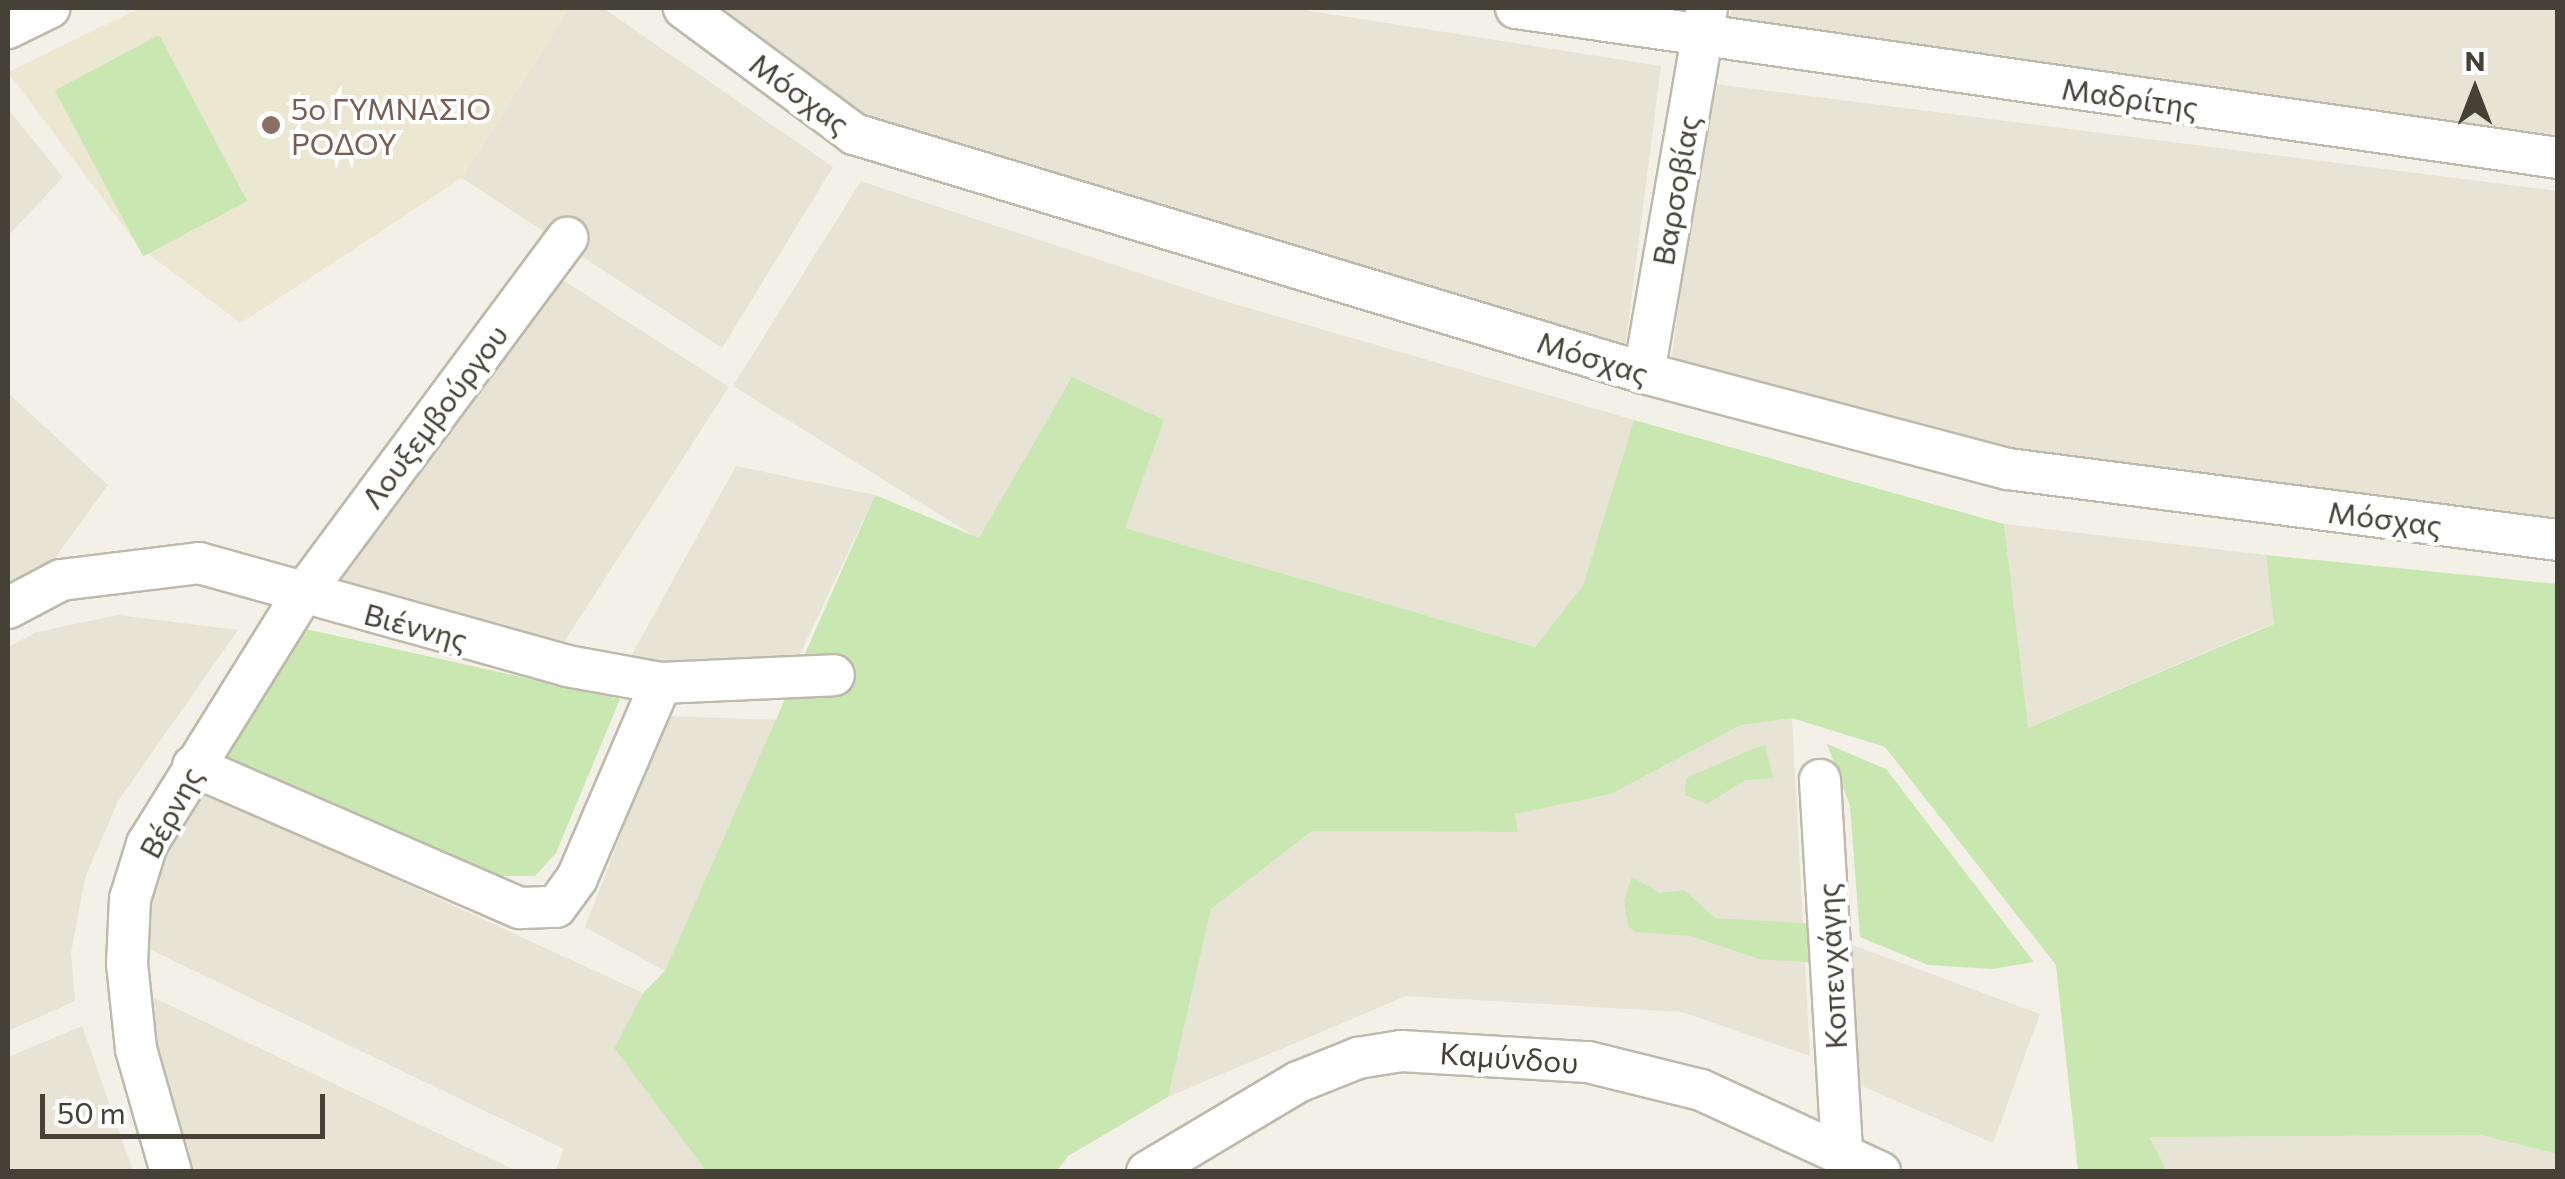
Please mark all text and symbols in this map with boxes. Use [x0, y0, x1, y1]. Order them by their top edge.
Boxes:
north arrow [2425, 40, 2525, 140]
text: N [2465, 43, 2486, 77]
street label: Μόσχας [743, 45, 857, 141]
street label: Μαδρίτης [2059, 70, 2201, 124]
place label: 5ο ΓΥΜΝΑΣΙΟ ΡΟΔΟΥ [291, 90, 491, 160]
street label: Βαρσοβίας [1644, 112, 1706, 268]
marker: 5ο ΓΥΜΝΑΣΙΟ ΡΟΔΟΥ [260, 114, 282, 136]
street label: Λουξεμβούργου [353, 317, 515, 515]
street label: Μόσχας [1533, 323, 1653, 391]
street label: Μόσχας [2326, 493, 2444, 543]
street label: Βιέννης [360, 595, 472, 657]
street label: Βέρνης [131, 760, 209, 864]
street label: Κοπενχάγης [1809, 882, 1853, 1050]
street label: Καμύνδου [1438, 1034, 1580, 1080]
scale bar [45, 1074, 330, 1136]
text: 50 m [57, 1093, 126, 1130]

